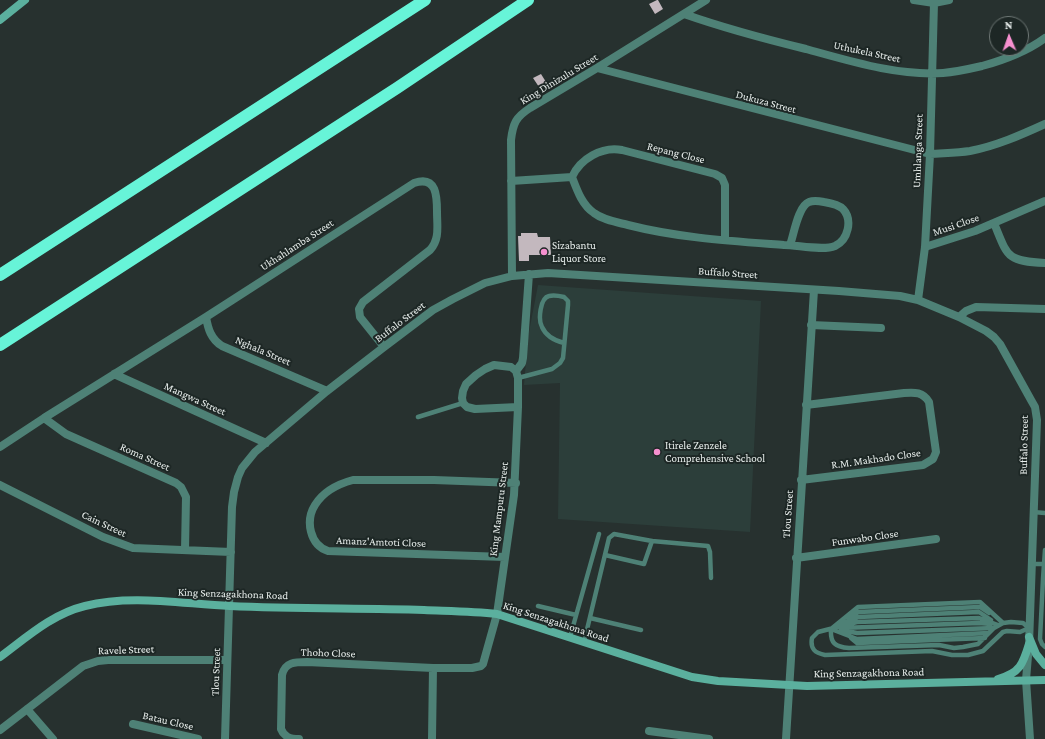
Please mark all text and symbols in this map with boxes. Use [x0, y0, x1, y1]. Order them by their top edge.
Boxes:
north arrow [989, 16, 1029, 56]
text: N [1005, 19, 1013, 31]
street label: Uthukela Street [832, 38, 902, 66]
street label: King Dinizulu Street [518, 51, 600, 107]
street label: Dukuza Street [734, 88, 798, 116]
street label: Umhlanga Street [910, 114, 926, 188]
street label: Repang Close [646, 139, 706, 167]
street label: Musi Close [931, 211, 981, 239]
street label: Ukhahlamba Street [258, 216, 336, 274]
place label: Sizabantu Liquor Store [552, 239, 606, 265]
marker: Sizabantu Liquor Store [539, 247, 549, 257]
street label: Buffalo Street [698, 264, 758, 282]
street label: Buffalo Street [372, 299, 428, 345]
street label: Nghala Street [233, 333, 293, 369]
street label: Mangwa Street [162, 379, 228, 419]
street label: Buffalo Street [1017, 415, 1031, 475]
place label: Itirele Zenzele Comprehensive School [665, 439, 765, 465]
street label: Roma Street [118, 440, 172, 474]
street label: R.M. Makhado Close [830, 446, 922, 472]
marker: Itirele Zenzele Comprehensive School [652, 447, 662, 457]
street label: King Mampuru Street [487, 461, 511, 557]
street label: Tlou Street [780, 490, 796, 538]
street label: Cain Street [79, 508, 129, 540]
street label: Funwabo Close [831, 527, 899, 549]
street label: Amanz'Amtoti Close [336, 534, 426, 550]
street label: King Senzagakhona Road [178, 585, 288, 603]
street label: King Senzagakhona Road [501, 599, 611, 645]
street label: Ravele Street [98, 642, 154, 658]
street label: Thoho Close [300, 645, 356, 661]
street label: Tlou Street [209, 648, 223, 696]
street label: King Senzagakhona Road [814, 665, 924, 681]
street label: Batau Close [141, 709, 195, 733]

